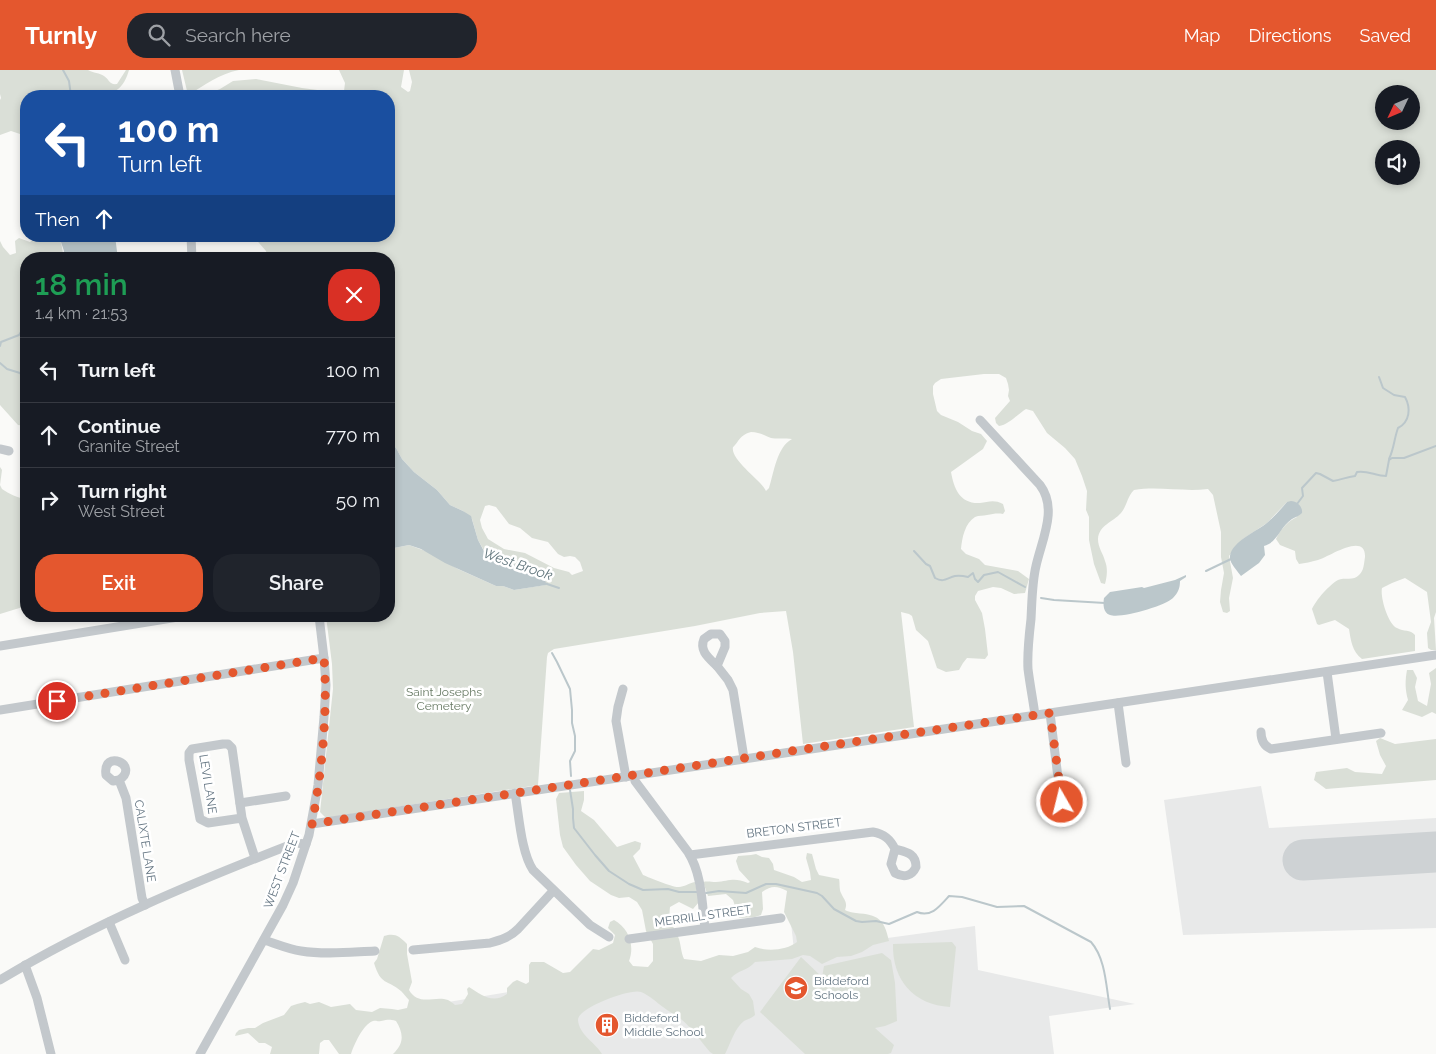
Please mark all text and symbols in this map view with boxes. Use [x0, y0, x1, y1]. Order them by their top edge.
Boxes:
search box [127, 13, 477, 58]
text: Turnly [25, 21, 97, 50]
icon: search [145, 21, 173, 49]
text: Search here [185, 24, 291, 46]
text: Map [1184, 25, 1220, 46]
text: Directions [1248, 25, 1332, 46]
text: Saved [1360, 25, 1411, 46]
north arrow [1375, 85, 1420, 130]
map controls [1375, 85, 1420, 185]
text: 100 m [118, 109, 219, 150]
icon: left [35, 110, 100, 175]
button: sound [1375, 140, 1420, 185]
text: Turn left [118, 151, 202, 177]
icon: ahead [90, 205, 118, 233]
text: Then [35, 208, 80, 230]
text: 18 min [35, 267, 128, 302]
button: close [328, 269, 380, 321]
text: 1.4 km · 21:53 [35, 304, 128, 323]
icon: left [35, 356, 63, 384]
text: Turn left [78, 359, 155, 381]
text: 100 m [326, 359, 380, 381]
text: Continue [78, 415, 161, 437]
icon: ahead [35, 421, 63, 449]
text: 770 m [326, 424, 380, 446]
text: Granite Street [78, 437, 180, 456]
text: Turn right [78, 480, 167, 502]
icon: right [35, 486, 63, 514]
text: 50 m [336, 489, 380, 511]
text: West Street [78, 502, 165, 521]
water label: West Brook [481, 545, 555, 583]
button: Exit [35, 554, 203, 612]
button: Share [213, 554, 380, 612]
pin [36, 680, 78, 722]
park label: Saint Josephs Cemetery [406, 685, 482, 713]
icon: arrive [43, 687, 71, 715]
street label: LEVI LANE [196, 753, 220, 815]
position arrow [1035, 775, 1087, 827]
street label: CALIXTE LANE [132, 799, 158, 883]
street label: BRETON STREET [746, 815, 843, 841]
street label: WEST STREET [261, 829, 303, 911]
street label: MERRILL STREET [654, 902, 753, 930]
place label: Biddeford Schools [814, 974, 869, 1002]
school or university icon: Biddeford Schools [783, 975, 809, 1001]
place label: Biddeford Middle School [624, 1011, 705, 1039]
building icon: Biddeford Middle School [594, 1012, 620, 1038]

